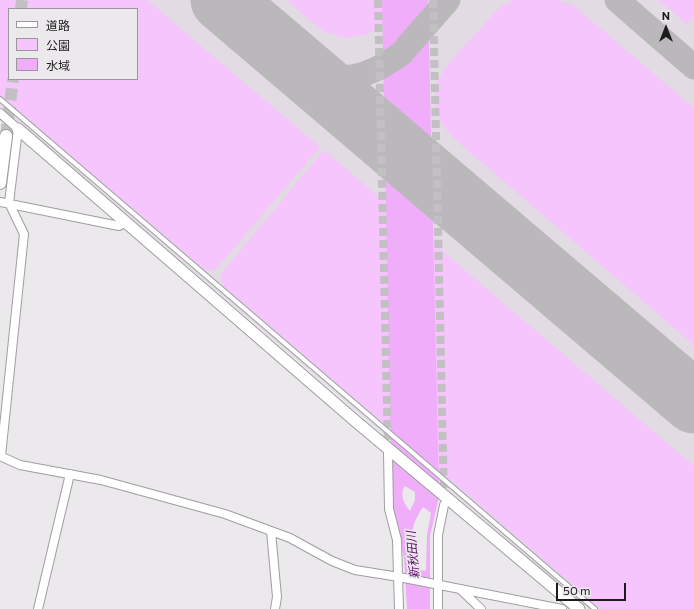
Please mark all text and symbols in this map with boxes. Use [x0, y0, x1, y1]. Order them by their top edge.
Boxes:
legend [8, 8, 138, 80]
north arrow [646, 8, 686, 48]
text: N [662, 9, 670, 22]
text: 道路 [46, 18, 70, 32]
text: 公園 [46, 38, 70, 52]
text: 水域 [46, 58, 70, 72]
water label: 新秋田川 [404, 530, 422, 580]
scale bar [558, 575, 628, 601]
text: 50 m [563, 583, 591, 597]

